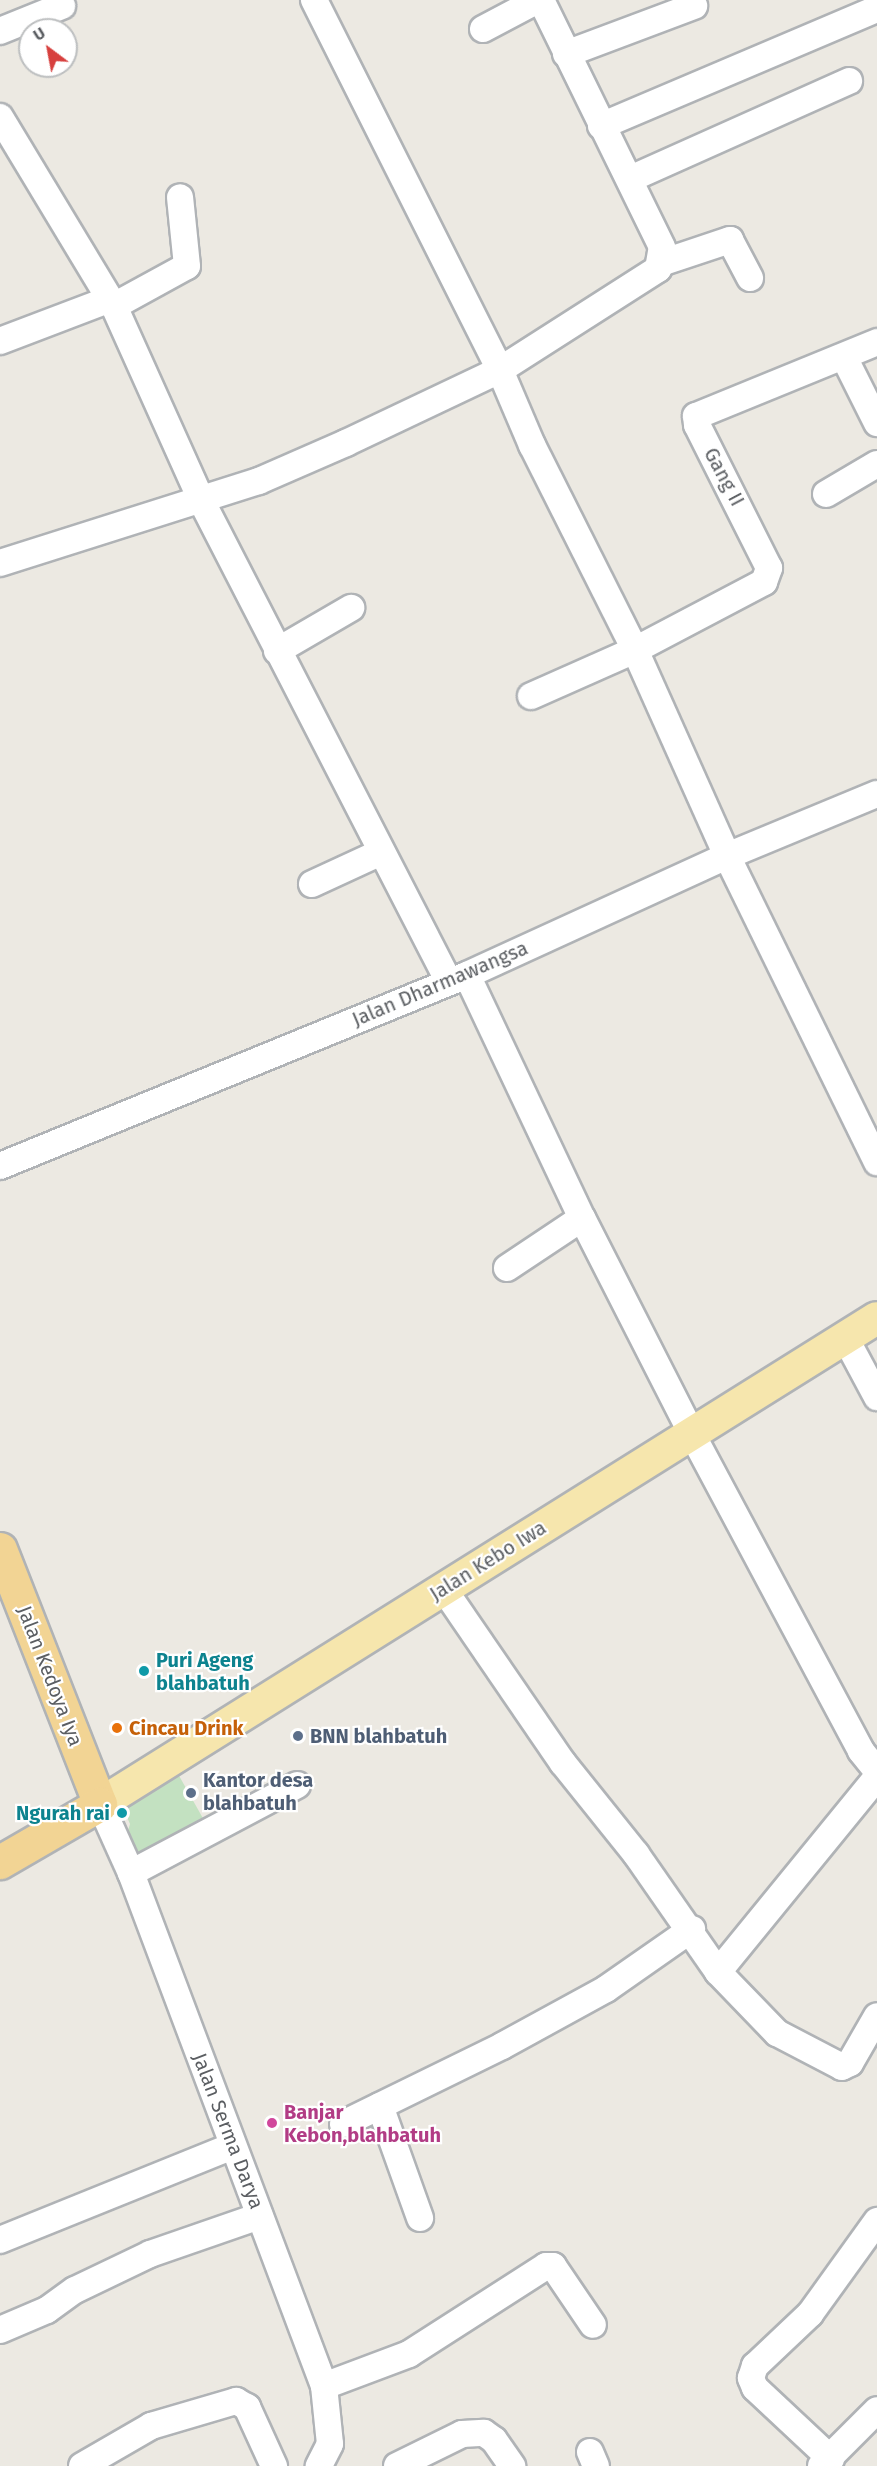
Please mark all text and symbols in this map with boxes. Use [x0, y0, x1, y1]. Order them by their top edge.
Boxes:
north arrow [18, 18, 78, 78]
text: U [30, 23, 49, 45]
street label: Gang II [699, 444, 749, 510]
street label: Jalan Dharmawangsa [349, 936, 531, 1032]
street label: Jalan Kebo Iwa [425, 1516, 551, 1606]
street label: Jalan Kedoya Iya [12, 1602, 88, 1750]
place label: Puri Ageng blahbatuh [156, 1648, 253, 1695]
marker: Puri Ageng blahbatuh [137, 1664, 151, 1678]
place label: Cincau Drink [129, 1716, 243, 1740]
marker: Cincau Drink [110, 1721, 124, 1735]
place label: BNN blahbatuh [310, 1724, 447, 1748]
marker: BNN blahbatuh [291, 1729, 305, 1743]
place label: Kantor desa blahbatuh [203, 1769, 313, 1816]
marker: Kantor desa blahbatuh [184, 1786, 198, 1800]
place label: Ngurah rai [16, 1801, 110, 1825]
marker: Ngurah rai [115, 1806, 129, 1820]
street label: Jalan Serma Darya [187, 2050, 269, 2212]
place label: Banjar Kebon,blahbatuh [284, 2100, 441, 2147]
marker: Banjar Kebon,blahbatuh [265, 2116, 279, 2130]

